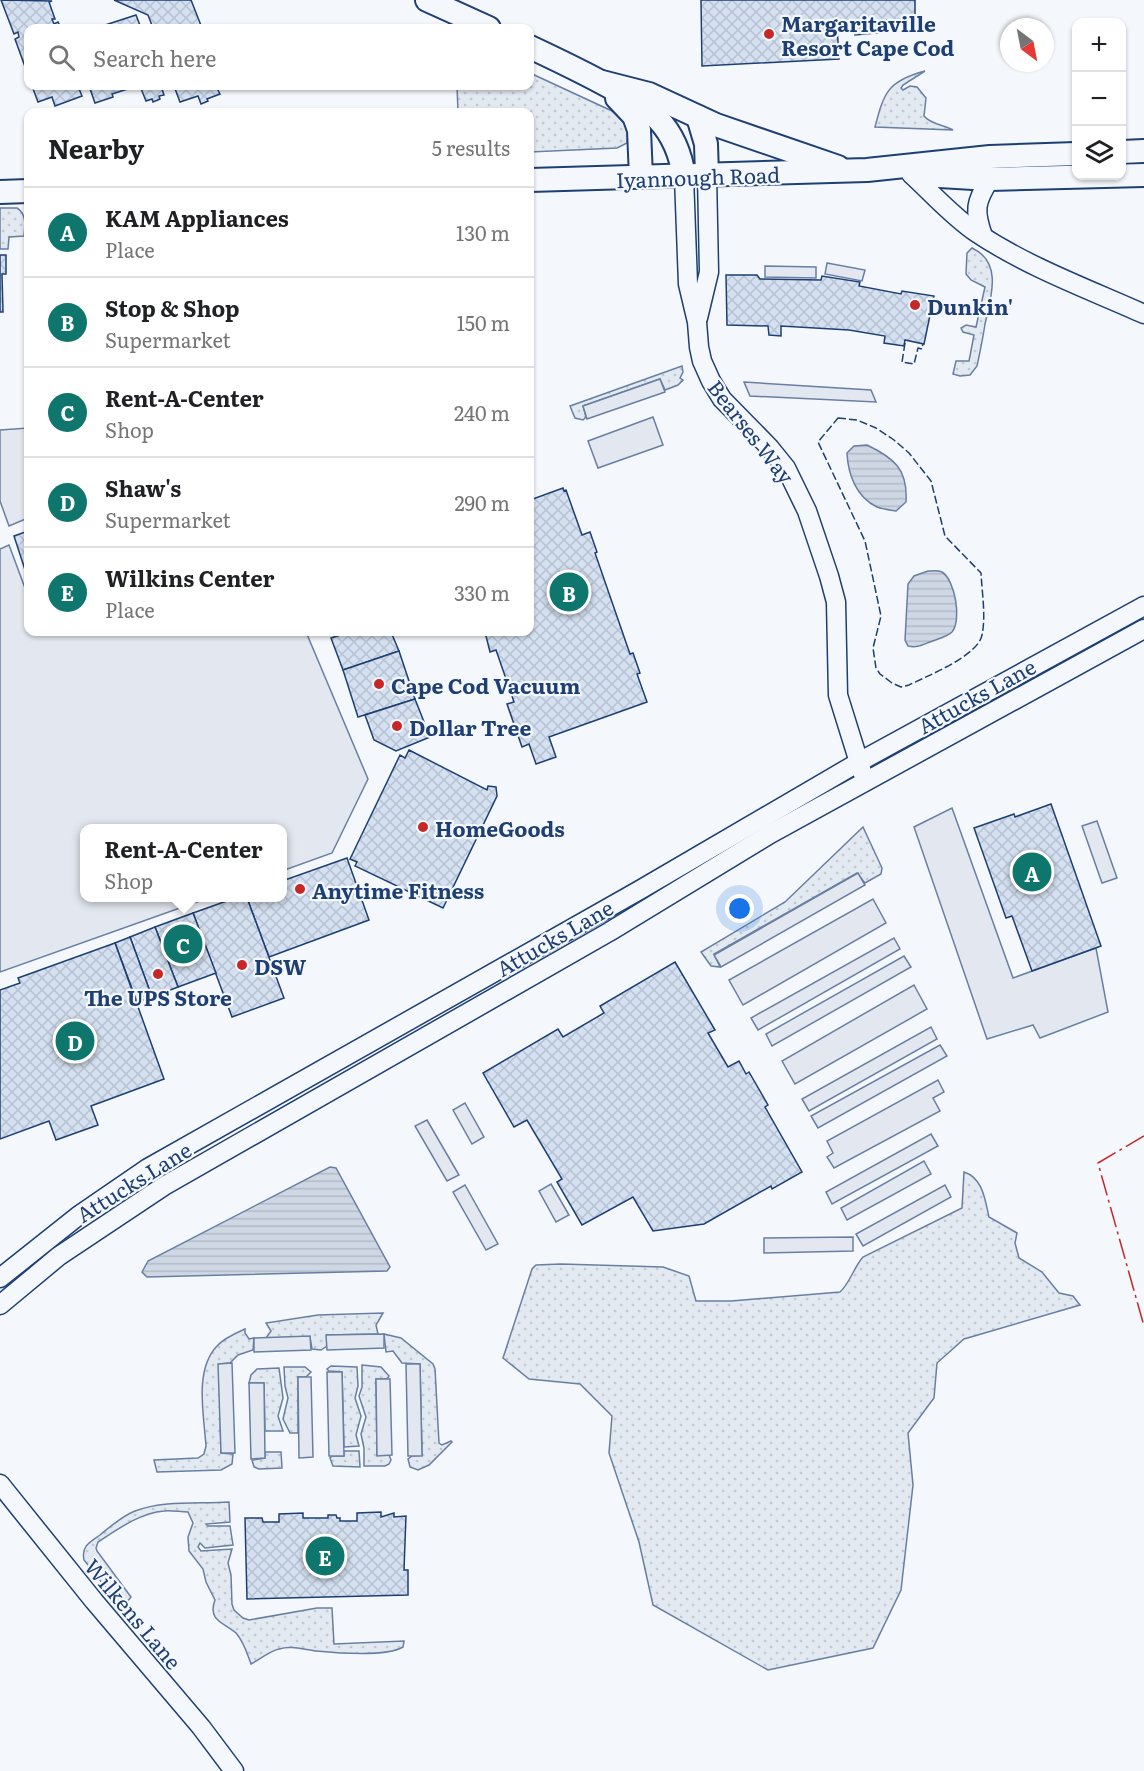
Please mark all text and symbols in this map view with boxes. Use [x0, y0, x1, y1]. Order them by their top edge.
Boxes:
place label: Margaritaville Resort Cape Cod [781, 7, 955, 62]
north arrow [1000, 18, 1054, 72]
map controls [1072, 18, 1126, 180]
button: + [1072, 18, 1126, 72]
search box [24, 24, 534, 90]
marker: Margaritaville Resort Cape Cod [762, 27, 776, 41]
icon: search [45, 41, 78, 74]
text: Search here [93, 41, 216, 74]
button: − [1072, 72, 1126, 126]
button: layers [1072, 126, 1126, 180]
text: Nearby [48, 128, 144, 167]
text: 5 results [432, 132, 510, 162]
street label: Iyannough Road [615, 158, 781, 194]
text: KAM Appliances [105, 201, 289, 234]
text: A [60, 217, 75, 247]
text: 130 m [456, 217, 510, 247]
text: Place [105, 234, 155, 264]
place label: Dunkin' [927, 290, 1013, 321]
text: Stop & Shop [105, 291, 240, 324]
marker: Dunkin' [908, 298, 922, 312]
text: B [61, 307, 74, 337]
text: 150 m [457, 307, 510, 337]
text: Supermarket [105, 324, 231, 354]
street label: Bearses Way [701, 372, 803, 490]
text: Rent-A-Center [105, 381, 264, 414]
text: C [60, 397, 75, 427]
text: 240 m [454, 397, 510, 427]
text: Shop [105, 414, 154, 444]
text: Shaw's [105, 471, 181, 504]
text: D [60, 487, 75, 517]
text: 290 m [454, 487, 510, 517]
text: Supermarket [105, 504, 231, 534]
text: Wilkins Center [105, 561, 274, 594]
pin: B [550, 570, 588, 614]
text: E [61, 577, 74, 607]
text: 330 m [454, 577, 510, 607]
text: Place [105, 594, 155, 624]
street label: Attucks Lane [911, 650, 1041, 740]
place label: Cape Cod Vacuum [391, 669, 580, 700]
marker: Cape Cod Vacuum [372, 677, 386, 691]
place label: Dollar Tree [409, 711, 531, 742]
marker: Dollar Tree [390, 719, 404, 733]
place label: HomeGoods [435, 812, 565, 843]
marker: HomeGoods [416, 820, 430, 834]
popup [80, 824, 287, 902]
text: Rent-A-Center [104, 832, 263, 865]
pin: A [1012, 850, 1052, 894]
text: Shop [104, 865, 153, 895]
place label: Anytime Fitness [312, 874, 484, 905]
marker: Anytime Fitness [293, 882, 307, 896]
street label: Attucks Lane [490, 891, 618, 983]
your location [725, 894, 754, 923]
pin: C [164, 922, 202, 966]
place label: DSW [254, 950, 307, 981]
marker: DSW [235, 958, 249, 972]
marker: The UPS Store [151, 967, 165, 981]
place label: The UPS Store [84, 981, 232, 1012]
pin: D [56, 1018, 94, 1064]
street label: Attucks Lane [69, 1133, 197, 1229]
pin: E [306, 1534, 344, 1578]
street label: Wilkens Lane [78, 1551, 190, 1675]

